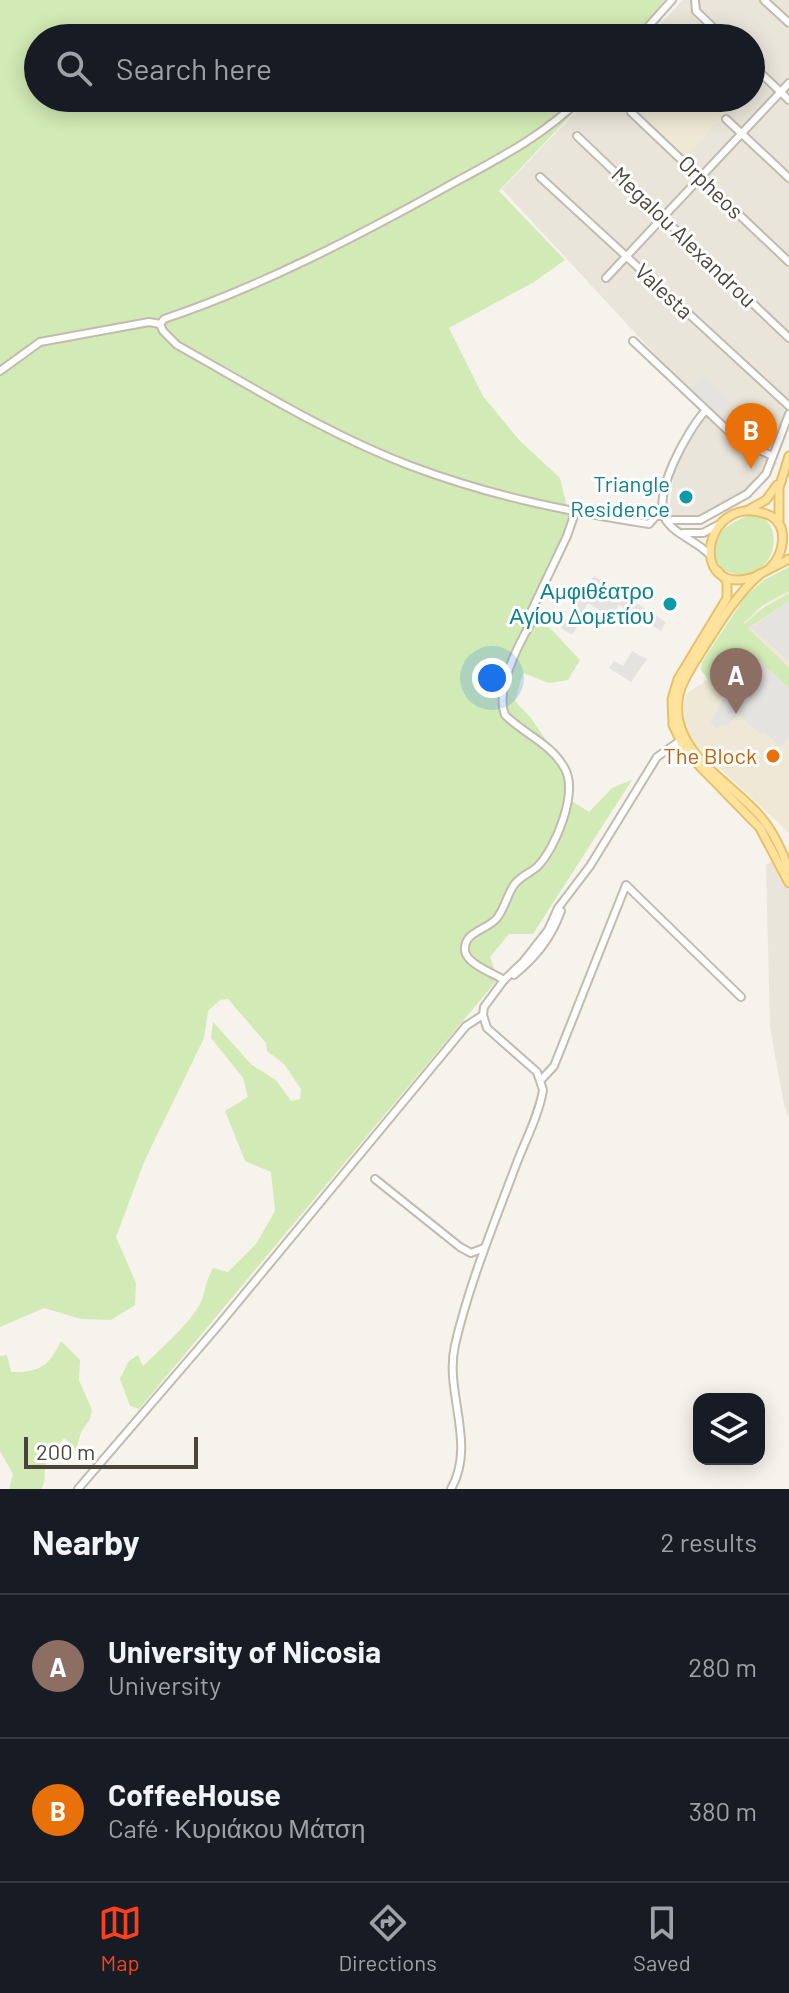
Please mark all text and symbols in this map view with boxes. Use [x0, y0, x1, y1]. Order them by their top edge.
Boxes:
search box [24, 24, 765, 112]
icon: search [52, 46, 96, 90]
text: Search here [116, 50, 272, 86]
street label: Orpheos [674, 149, 749, 223]
street label: Megalou Alexandrou [607, 161, 762, 312]
street label: Valesta [630, 257, 699, 323]
pin: B [725, 403, 777, 469]
place label: Triangle Residence [570, 470, 670, 521]
marker: Triangle Residence [677, 488, 695, 506]
place label: Αμφιθέατρο Αγίου Δομετίου [509, 577, 654, 629]
marker: Αμφιθέατρο Αγίου Δομετίου [661, 595, 679, 613]
pin: A [710, 648, 762, 714]
your location [472, 658, 512, 698]
place label: The Block [663, 742, 757, 768]
marker: The Block [764, 747, 782, 765]
map controls [693, 1393, 765, 1465]
button: layers [693, 1393, 765, 1465]
scale bar [24, 1433, 198, 1469]
text: 200 m [36, 1438, 95, 1464]
text: Nearby [32, 1521, 140, 1562]
text: 2 results [661, 1526, 757, 1557]
text: University of Nicosia [108, 1633, 381, 1669]
text: A [49, 1651, 67, 1682]
text: 280 m [688, 1651, 757, 1682]
text: University [108, 1669, 221, 1700]
text: CoffeeHouse [108, 1776, 281, 1812]
text: B [50, 1795, 66, 1826]
text: 380 m [689, 1795, 757, 1826]
text: Café · Κυριάκου Μάτση [108, 1812, 365, 1843]
tab: Map [98, 1901, 142, 1975]
tab: Directions [338, 1901, 437, 1975]
tab: Saved [633, 1901, 691, 1975]

